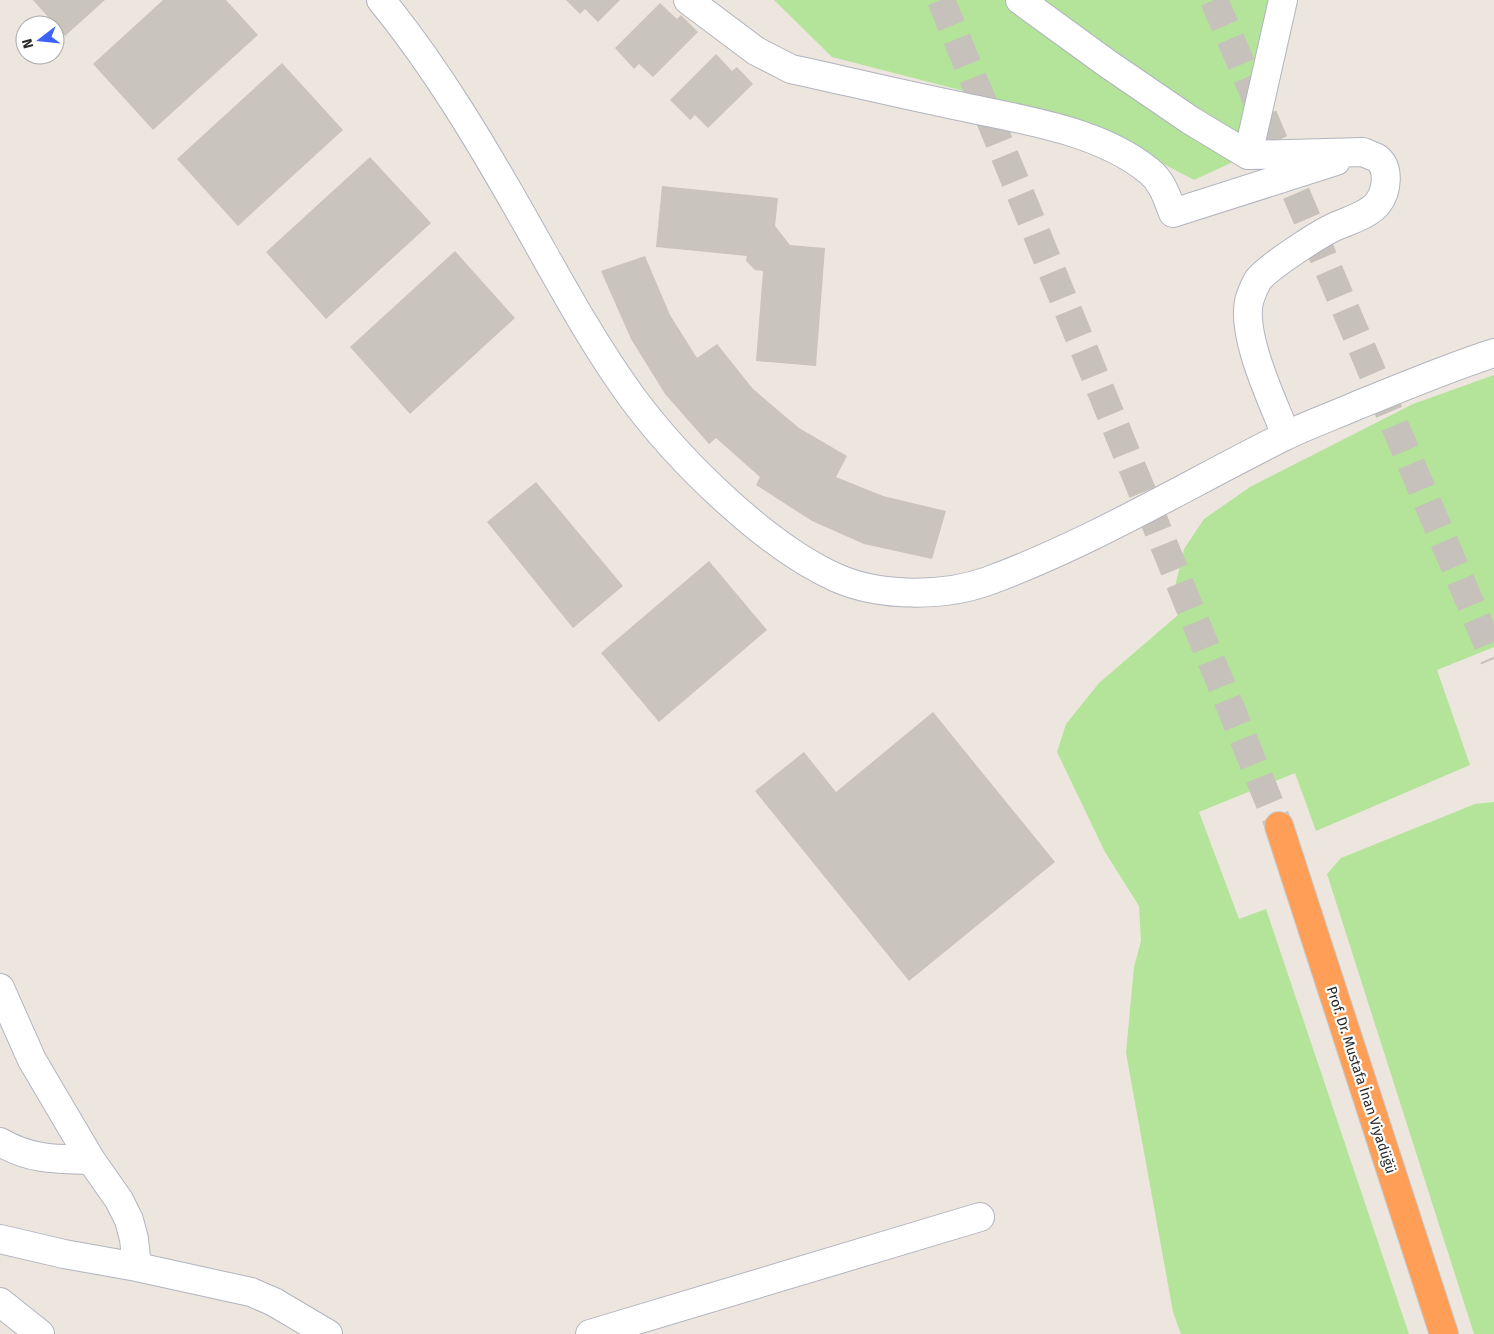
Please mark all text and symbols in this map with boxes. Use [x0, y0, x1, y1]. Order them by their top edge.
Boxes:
north arrow [15, 15, 65, 65]
text: N [19, 37, 37, 50]
street label: Prof. Dr. Mustafa İnan Viyadüğü [1323, 984, 1400, 1176]

